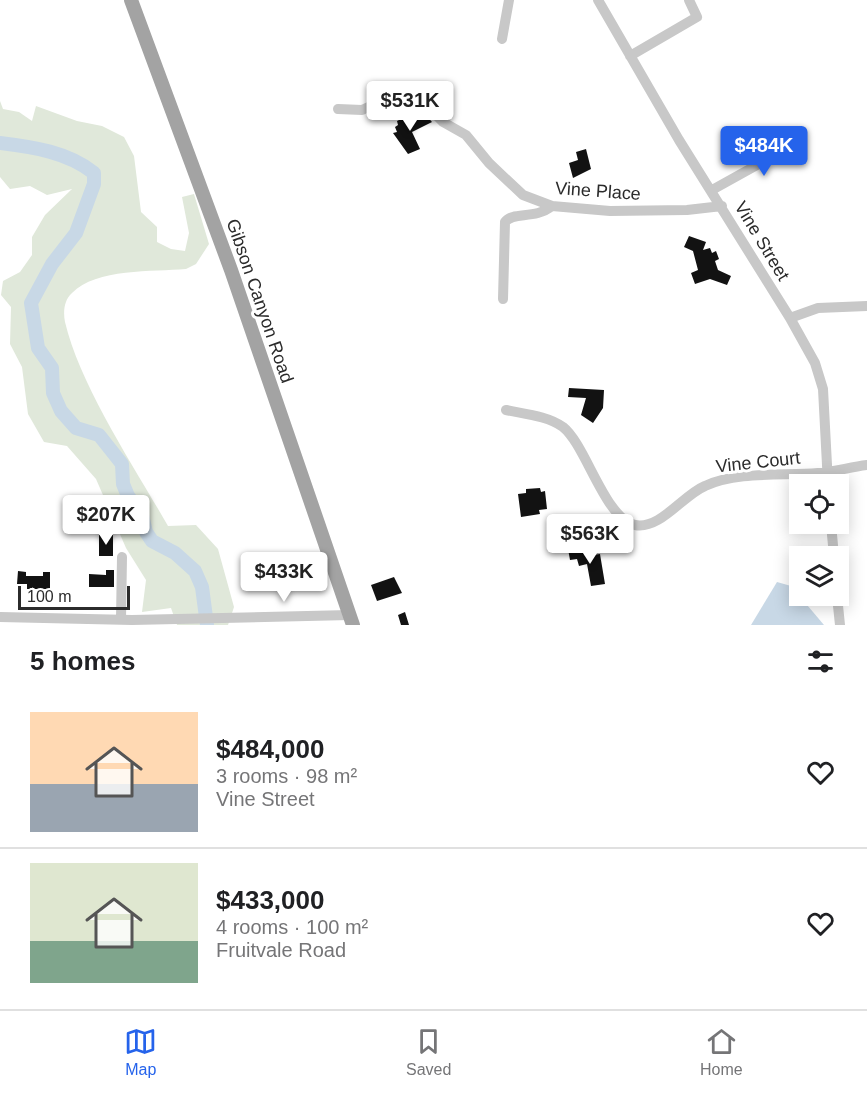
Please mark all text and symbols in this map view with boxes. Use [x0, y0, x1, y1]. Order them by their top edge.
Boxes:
pin: $531K [368, 81, 452, 132]
text: $531K [381, 89, 439, 111]
pin: $484K [722, 126, 806, 177]
text: $484K [735, 134, 793, 156]
street label: Vine Place [555, 178, 641, 204]
street label: Vine Street [731, 198, 793, 284]
street label: Gibson Canyon Road [223, 216, 297, 386]
street label: Vine Court [715, 448, 801, 476]
map controls [789, 474, 849, 606]
button: locate [789, 474, 849, 534]
pin: $207K [64, 495, 148, 546]
text: $207K [77, 503, 135, 525]
pin: $563K [548, 514, 632, 565]
text: $563K [561, 522, 619, 544]
button: layers [789, 546, 849, 606]
pin: $433K [242, 552, 326, 603]
text: $433K [255, 560, 313, 582]
scale bar [18, 583, 130, 610]
text: 100 m [27, 588, 71, 605]
icon: filters [804, 645, 837, 678]
text: 5 homes [30, 646, 136, 676]
text: $484,000 [216, 734, 324, 764]
icon: home [78, 736, 150, 808]
icon: heart [804, 756, 837, 789]
text: 3 rooms · 98 m² [216, 765, 357, 787]
text: Vine Street [216, 788, 315, 810]
text: $433,000 [216, 885, 324, 915]
icon: home [78, 887, 150, 959]
icon: heart [804, 907, 837, 940]
text: 4 rooms · 100 m² [216, 916, 368, 938]
text: Fruitvale Road [216, 939, 346, 961]
tab: Map [124, 1025, 157, 1079]
tab: Saved [406, 1025, 451, 1079]
tab: Home [700, 1025, 743, 1079]

